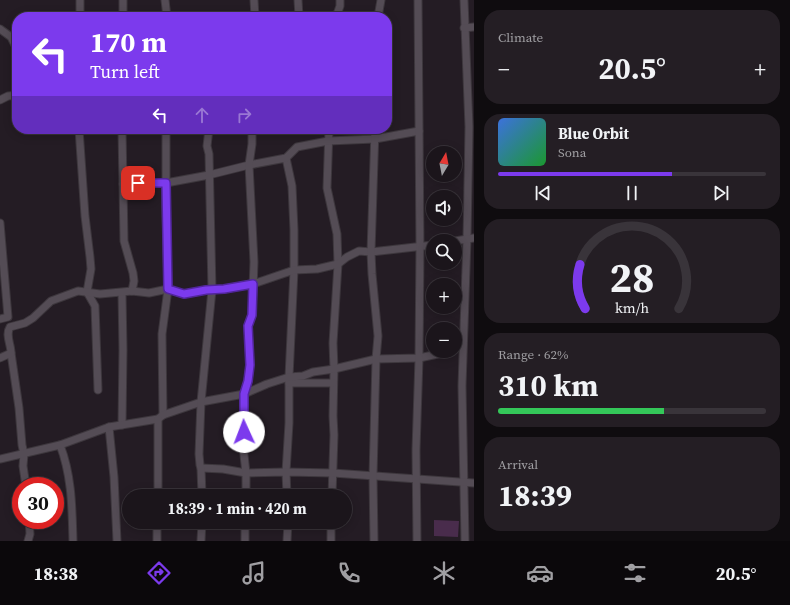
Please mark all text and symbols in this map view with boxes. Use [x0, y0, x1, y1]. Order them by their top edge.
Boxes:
text: 170 m [90, 23, 167, 61]
icon: left [24, 28, 76, 80]
text: Climate [498, 29, 543, 46]
text: 20.5° [598, 48, 666, 89]
text: − [498, 54, 510, 84]
text: + [754, 54, 766, 84]
text: Turn left [90, 59, 160, 84]
icon: left [149, 104, 171, 126]
icon: ahead [191, 104, 213, 126]
icon: right [233, 104, 255, 126]
text: Blue Orbit [558, 123, 629, 144]
text: Sona [558, 144, 586, 161]
north arrow [426, 146, 462, 182]
map controls [426, 146, 462, 358]
pin [121, 166, 155, 200]
icon: arrive [127, 172, 149, 194]
icon: previous [532, 182, 554, 204]
icon: pause [621, 182, 643, 204]
icon: next [710, 182, 732, 204]
button: sound [426, 190, 462, 226]
button: search [426, 234, 462, 270]
text: 28 [609, 248, 655, 305]
button: + [426, 278, 462, 314]
text: km/h [615, 297, 649, 317]
button: − [426, 322, 462, 358]
text: Range · 62% [498, 346, 569, 363]
text: 310 km [498, 365, 598, 406]
position arrow [223, 411, 265, 453]
text: Arrival [498, 456, 538, 473]
text: 18:39 [498, 475, 572, 516]
speed limit sign: 30 [12, 477, 64, 529]
text: 18:39 · 1 min · 420 m [168, 498, 307, 519]
icon: directions [145, 559, 173, 587]
icon: music [240, 559, 268, 587]
icon: phone [335, 559, 363, 587]
icon: climate [430, 559, 458, 587]
icon: car [526, 559, 554, 587]
icon: filters [621, 559, 649, 587]
text: 18:38 [34, 561, 78, 586]
text: 20.5° [716, 561, 756, 586]

